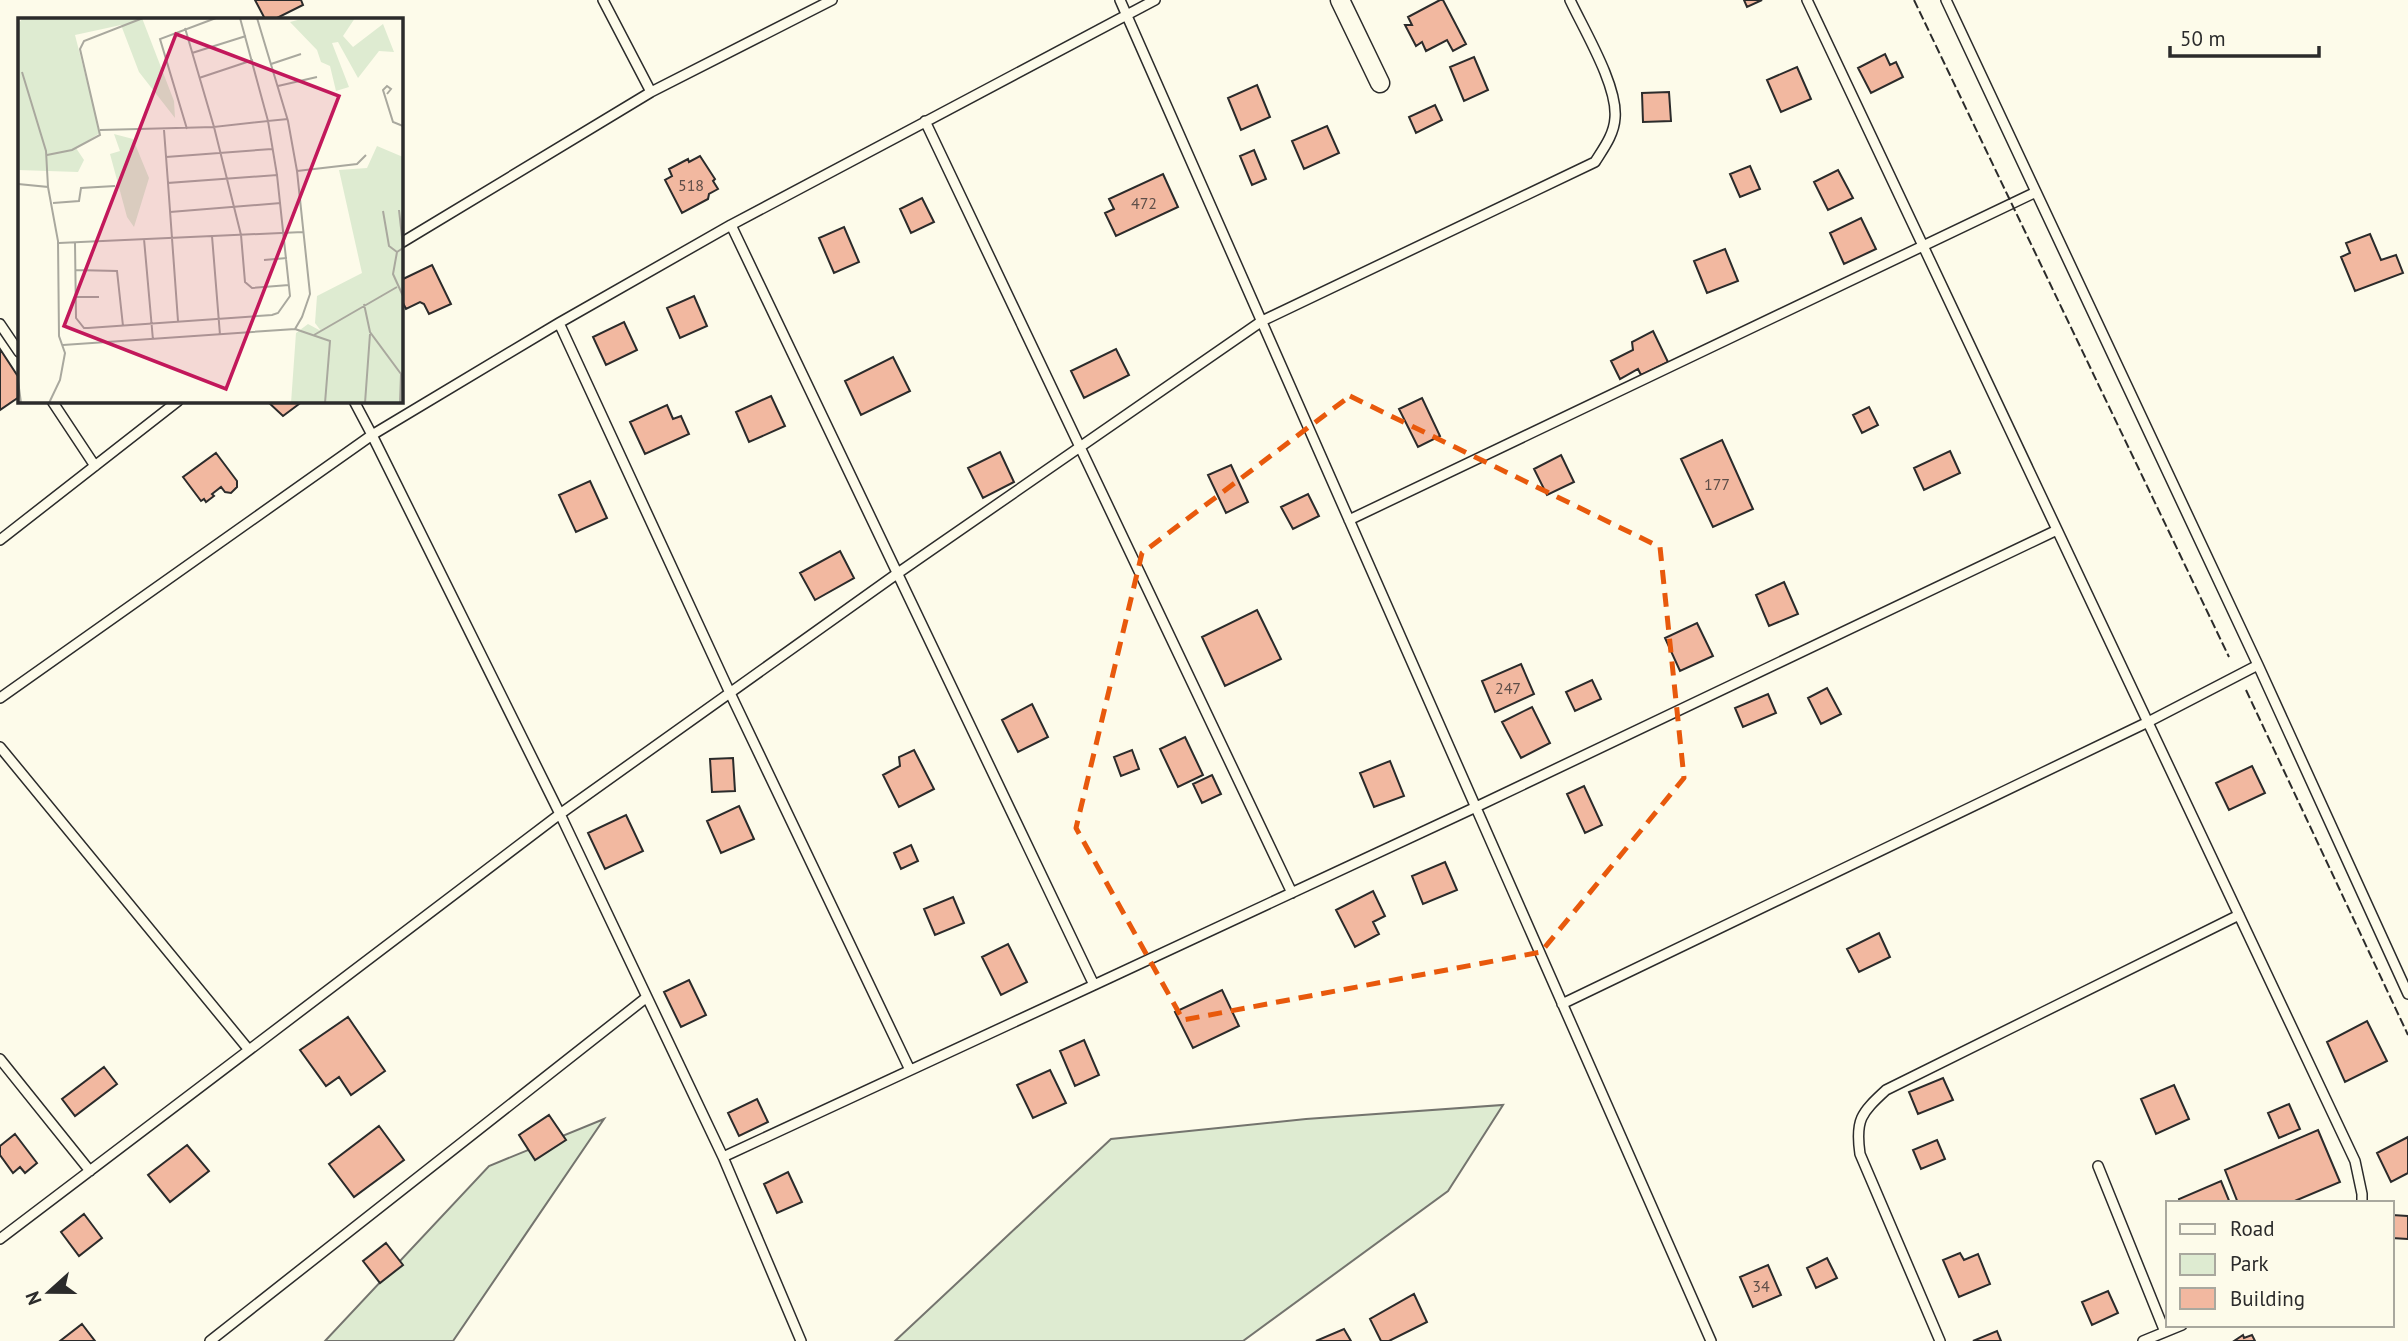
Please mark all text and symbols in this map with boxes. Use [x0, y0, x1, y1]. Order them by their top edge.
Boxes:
scale bar [2170, 14, 2319, 58]
inset map [18, 18, 402, 402]
text: 50 m [2180, 25, 2226, 52]
house number: 518 [678, 175, 704, 195]
house number: 472 [1131, 193, 1157, 213]
house number: 177 [1704, 474, 1730, 494]
house number: 247 [1495, 678, 1521, 698]
legend [2166, 1201, 2394, 1327]
text: Road [2230, 1215, 2274, 1242]
text: Park [2230, 1250, 2269, 1277]
north arrow [14, 1257, 84, 1327]
house number: 34 [1752, 1276, 1770, 1296]
text: Building [2230, 1285, 2305, 1312]
text: N [20, 1288, 47, 1308]

